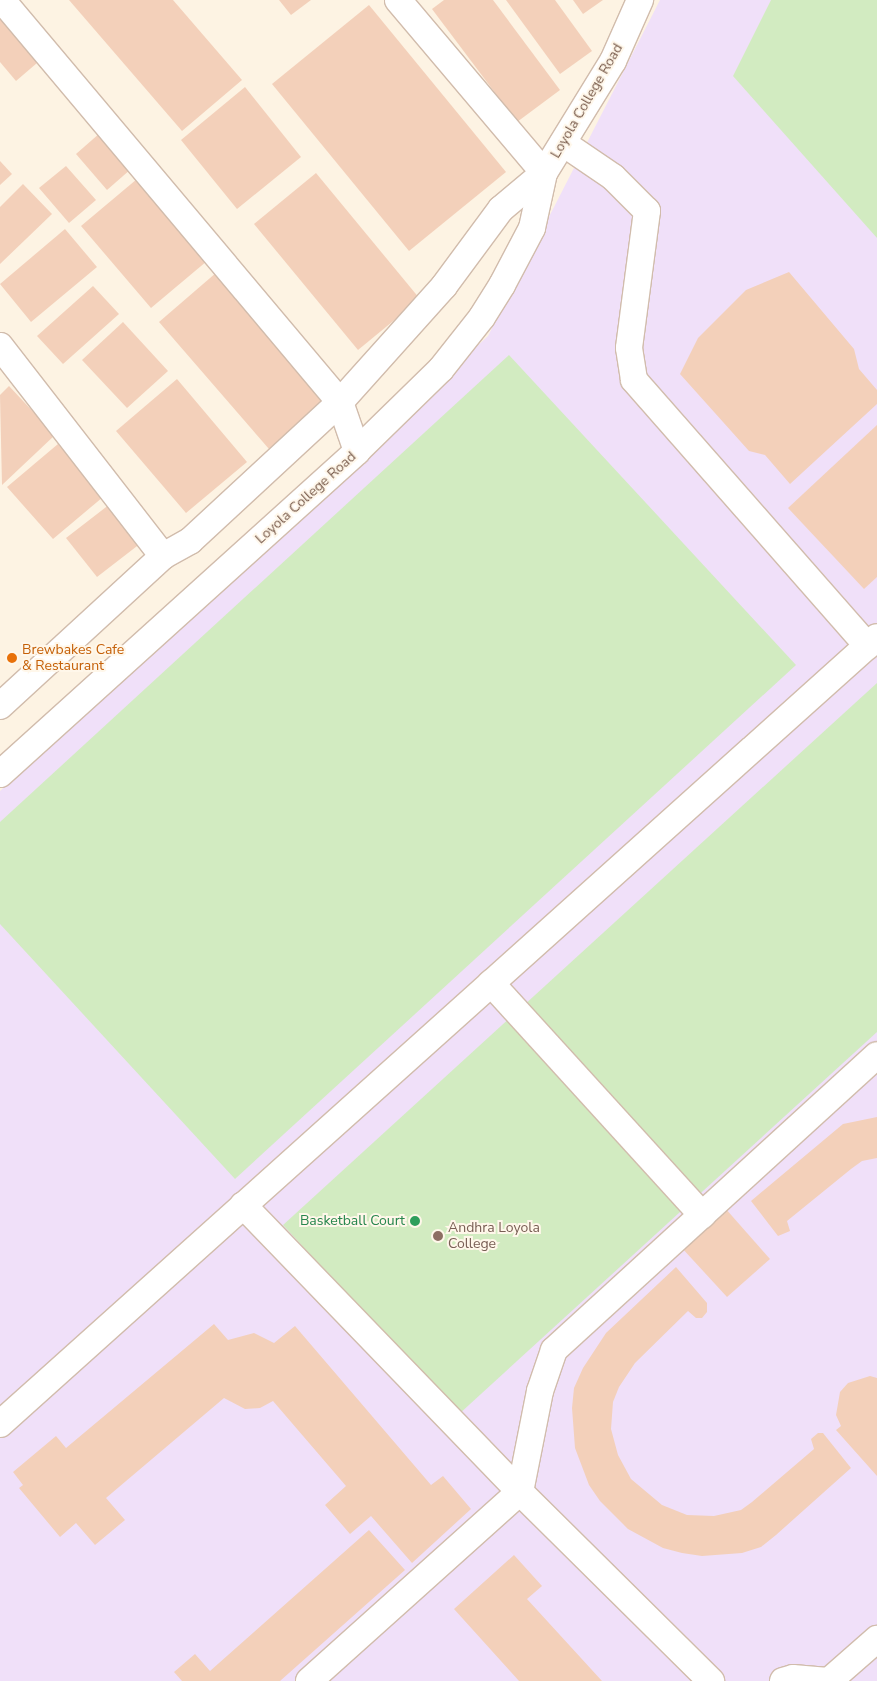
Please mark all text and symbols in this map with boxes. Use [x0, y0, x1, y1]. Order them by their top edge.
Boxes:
street label: Loyola College Road [547, 41, 627, 161]
street label: Loyola College Road [252, 448, 360, 548]
place label: Brewbakes Cafe & Restaurant [22, 642, 124, 674]
marker: Brewbakes Cafe & Restaurant [6, 652, 18, 664]
place label: Basketball Court [300, 1213, 405, 1229]
marker: Basketball Court [409, 1215, 421, 1227]
place label: Andhra Loyola College [448, 1220, 540, 1252]
marker: Andhra Loyola College [432, 1230, 444, 1242]

